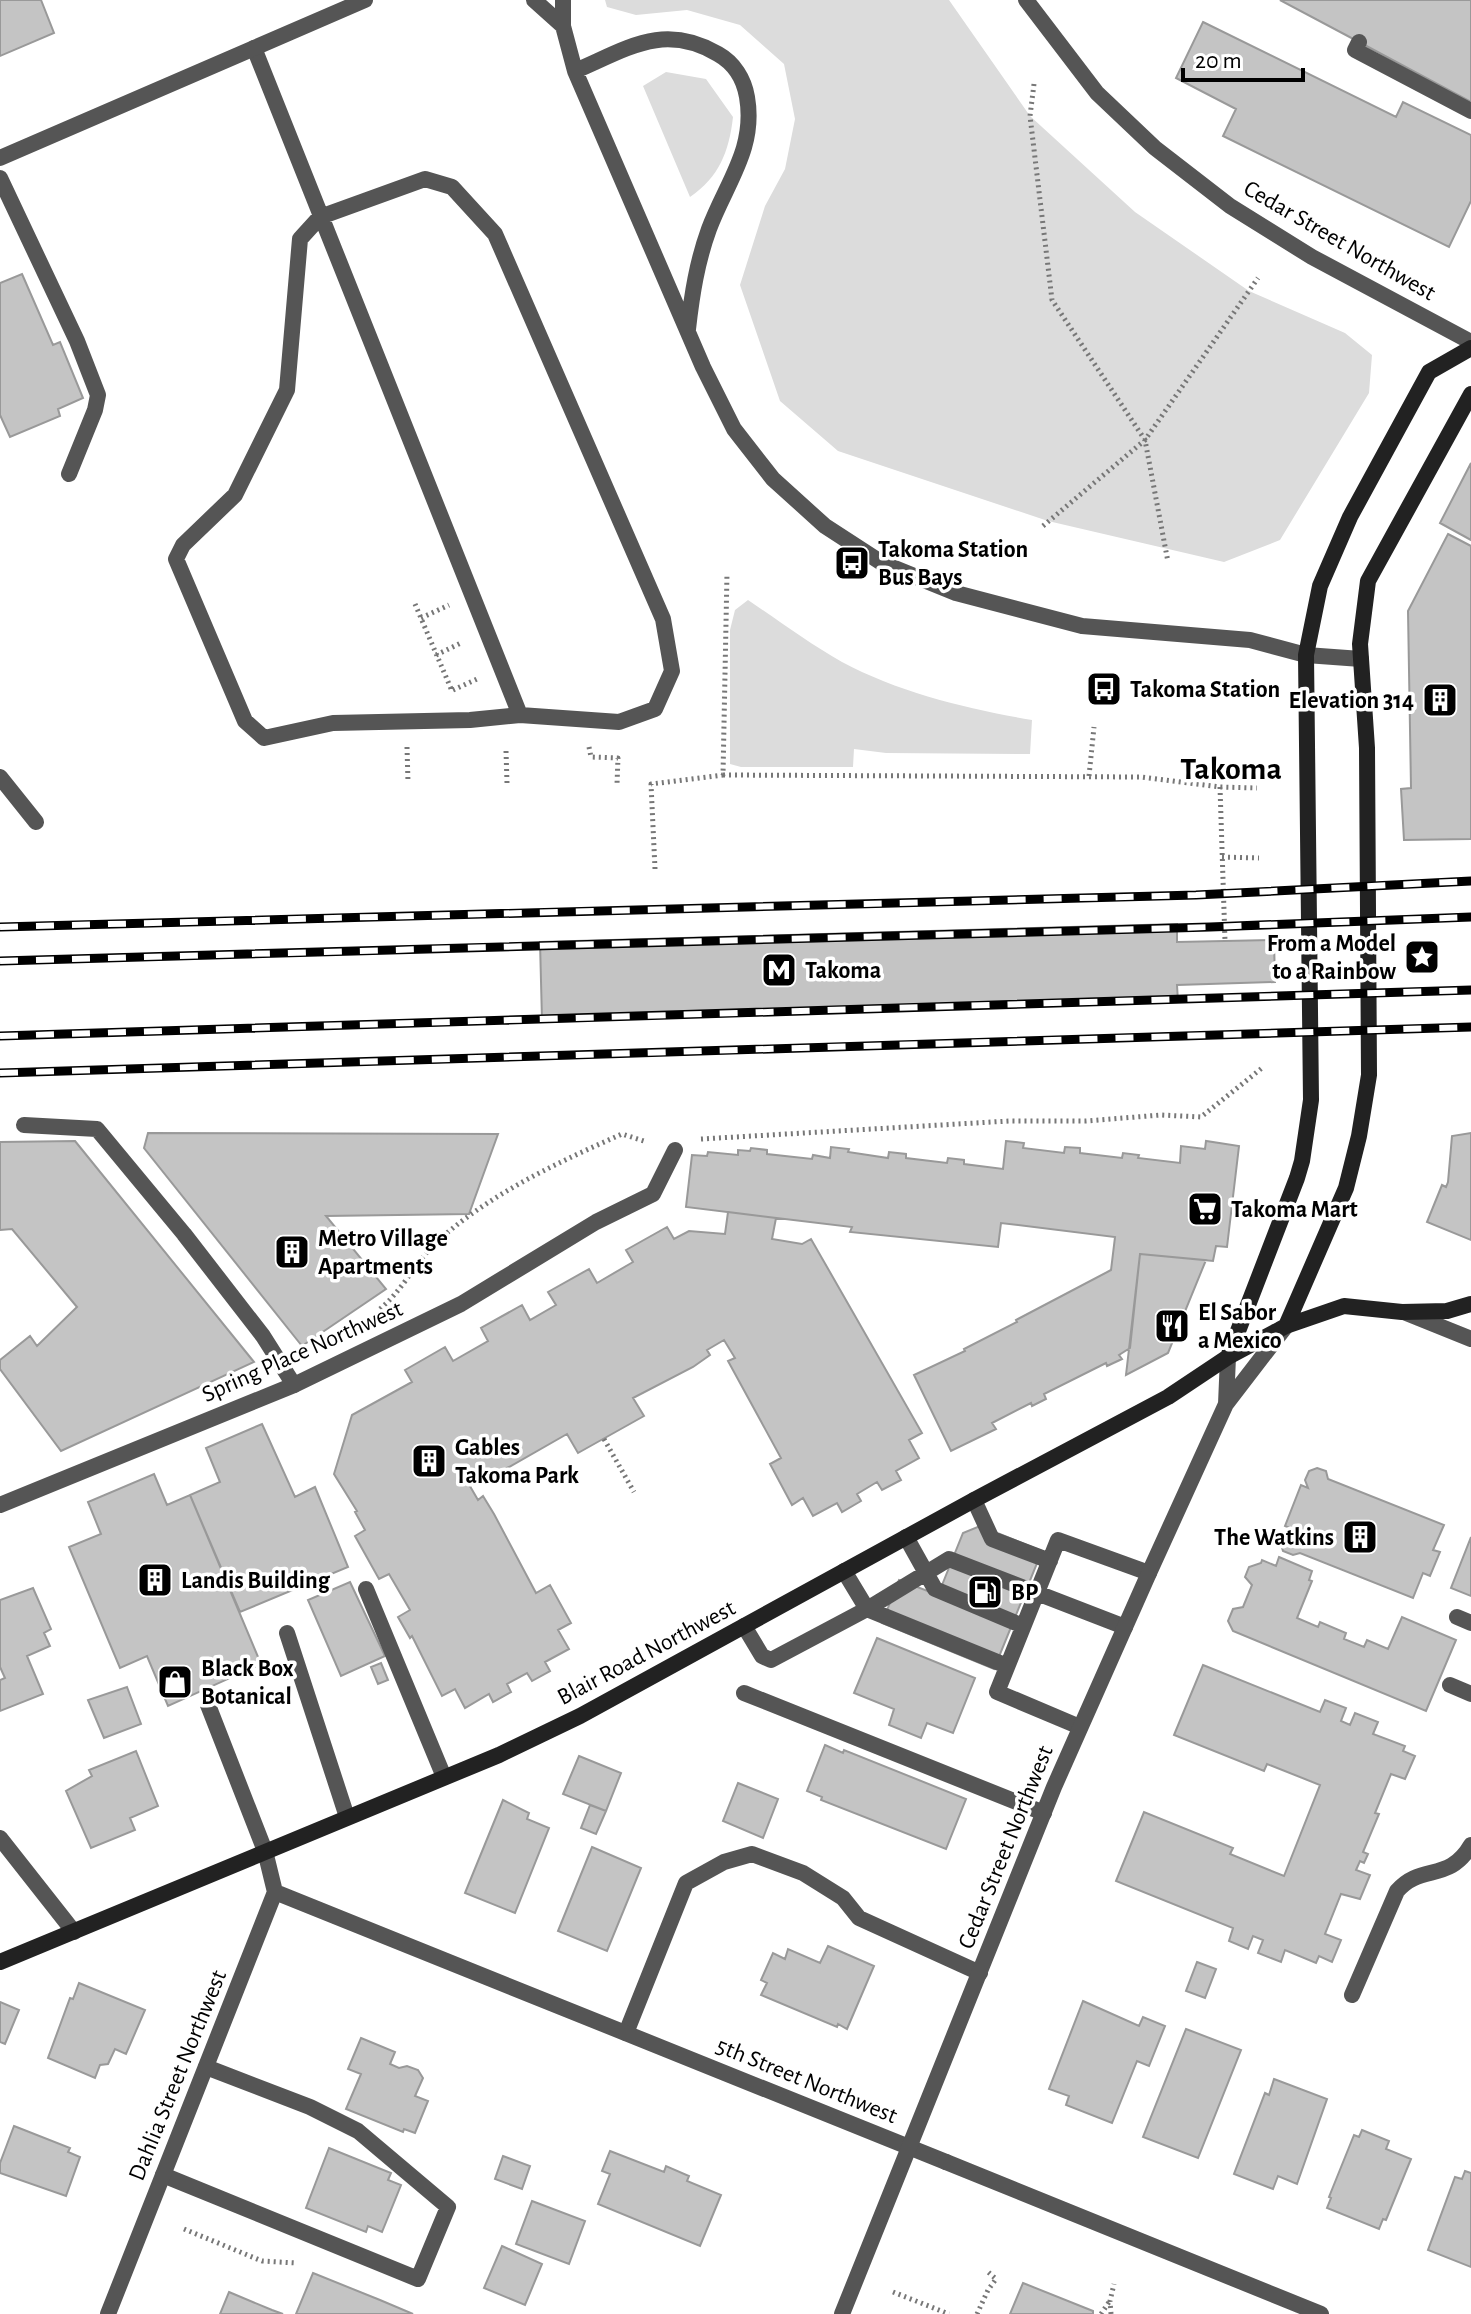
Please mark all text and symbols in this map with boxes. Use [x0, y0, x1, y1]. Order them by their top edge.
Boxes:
scale bar [1183, 32, 1303, 82]
text: 20 m [1195, 49, 1242, 73]
street label: Cedar Street Northwest [1240, 176, 1440, 306]
place label: Takoma Station Bus Bays [878, 538, 1028, 590]
bus stop icon: Takoma Station Bus Bays [833, 544, 871, 582]
bus stop icon: Takoma Station [1085, 670, 1123, 708]
place label: Takoma Station [1130, 678, 1280, 702]
building icon: Elevation 314 [1421, 681, 1459, 719]
place label: Elevation 314 [1289, 689, 1414, 713]
district label: Takoma [1180, 753, 1282, 785]
place label: From a Model to a Rainbow [1267, 932, 1396, 984]
place icon: From a Model to a Rainbow [1403, 938, 1441, 976]
metro station icon: Takoma [760, 951, 798, 989]
place label: Takoma [805, 959, 881, 983]
supermarket icon: Takoma Mart [1186, 1190, 1224, 1228]
place label: Takoma Mart [1231, 1198, 1358, 1222]
place label: Metro Village Apartments [318, 1227, 448, 1279]
building icon: Metro Village Apartments [273, 1233, 311, 1271]
street label: Spring Place Northwest [198, 1297, 407, 1407]
place label: El Sabor a Mexico [1198, 1301, 1282, 1353]
restaurant icon: El Sabor a Mexico [1153, 1307, 1191, 1345]
place label: Gables Takoma Park [455, 1436, 579, 1488]
building icon: Gables Takoma Park [410, 1442, 448, 1480]
building icon: The Watkins [1341, 1518, 1379, 1556]
place label: The Watkins [1214, 1526, 1334, 1550]
building icon: Landis Building [136, 1561, 174, 1599]
place label: Landis Building [181, 1569, 331, 1593]
fuel station icon: BP [966, 1573, 1004, 1611]
place label: BP [1011, 1581, 1038, 1605]
street label: Blair Road Northwest [554, 1596, 740, 1710]
place label: Black Box Botanical [201, 1657, 294, 1709]
shop icon: Black Box Botanical [156, 1663, 194, 1701]
street label: Cedar Street Northwest [954, 1742, 1058, 1952]
street label: Dahlia Street Northwest [125, 1966, 231, 2184]
street label: 5th Street Northwest [713, 2034, 901, 2128]

